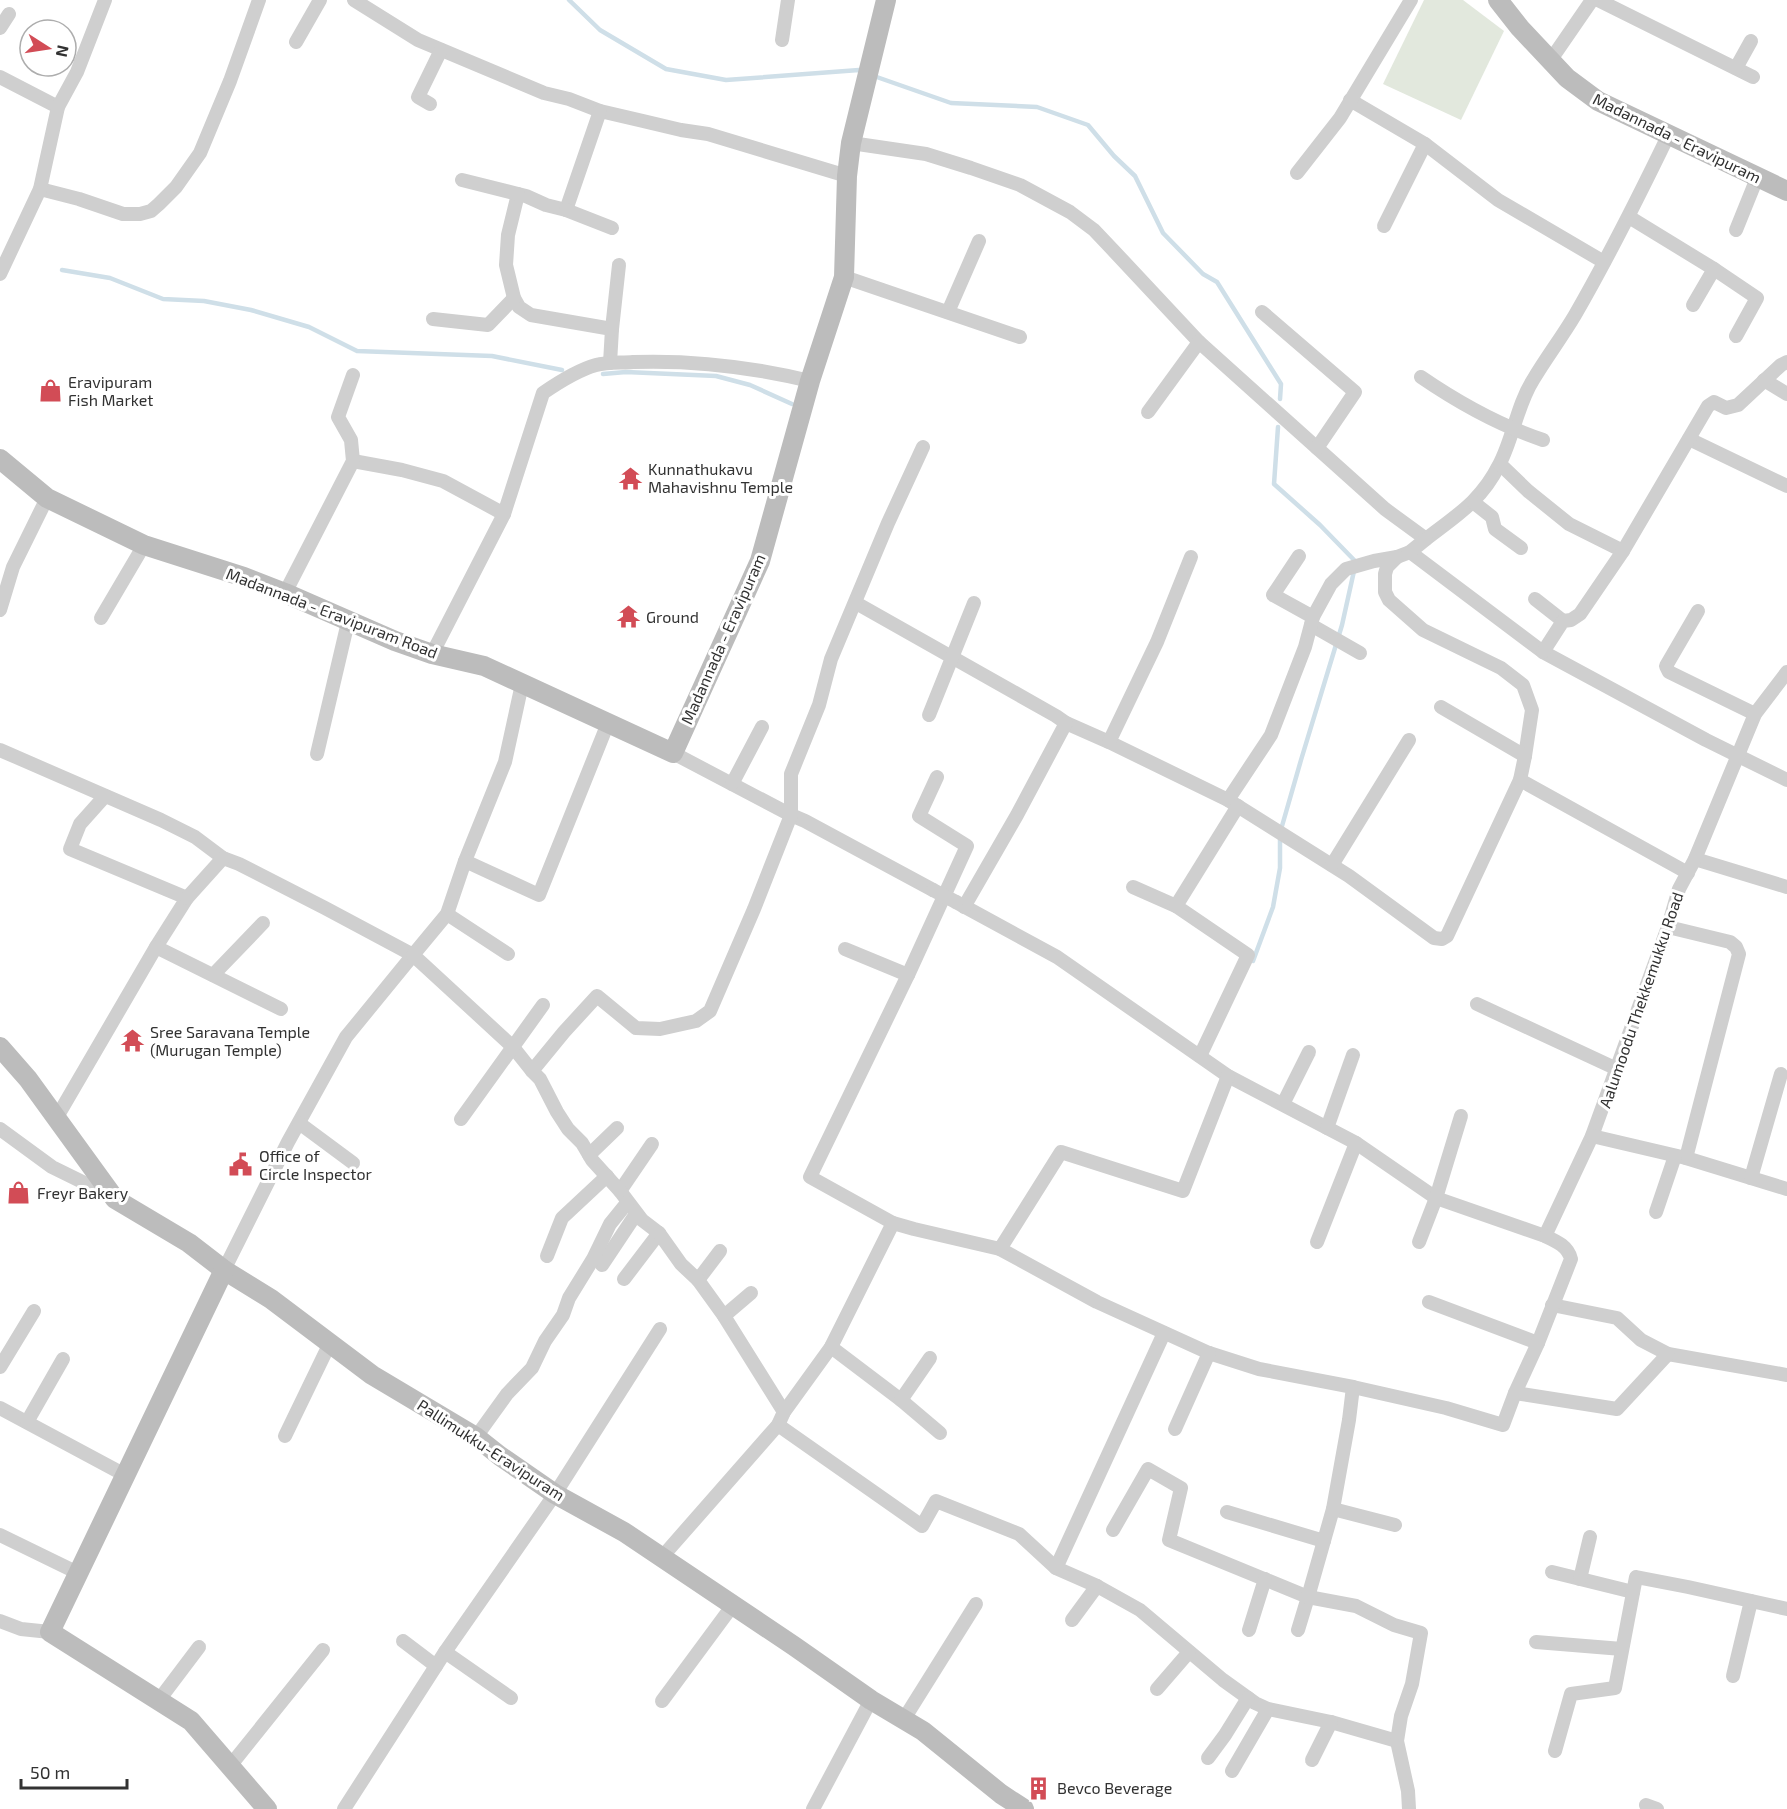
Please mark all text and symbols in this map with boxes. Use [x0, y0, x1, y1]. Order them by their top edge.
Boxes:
north arrow [18, 18, 78, 78]
text: N [53, 44, 74, 59]
street label: Madannada - Eravipuram [1590, 89, 1764, 187]
place label: Eravipuram Fish Market [68, 372, 153, 409]
shop icon: Eravipuram Fish Market [37, 378, 63, 404]
place label: Kunnathukavu Mahavishnu Temple [648, 459, 793, 496]
temple icon: Kunnathukavu Mahavishnu Temple [617, 465, 643, 491]
street label: Madannada - Eravipuram [676, 551, 769, 727]
street label: Madannada - Eravipuram Road [224, 563, 441, 662]
temple icon: Ground [615, 604, 641, 630]
place label: Ground [646, 607, 699, 626]
street label: Aalumoodu Thekkemukku Road [1595, 889, 1686, 1110]
place label: Sree Saravana Temple (Murugan Temple) [150, 1022, 310, 1059]
temple icon: Sree Saravana Temple (Murugan Temple) [119, 1028, 145, 1054]
place label: Office of Circle Inspector [259, 1146, 373, 1183]
public building icon: Office of Circle Inspector [228, 1152, 254, 1178]
shop icon: Freyr Bakery [6, 1180, 32, 1206]
place label: Freyr Bakery [37, 1183, 129, 1202]
street label: Pallimukku-Eravipuram [414, 1395, 568, 1504]
scale bar [21, 1752, 128, 1790]
text: 50 m [30, 1761, 70, 1783]
building icon: Bevco Beverage [1026, 1775, 1052, 1801]
place label: Bevco Beverage [1057, 1778, 1172, 1797]

